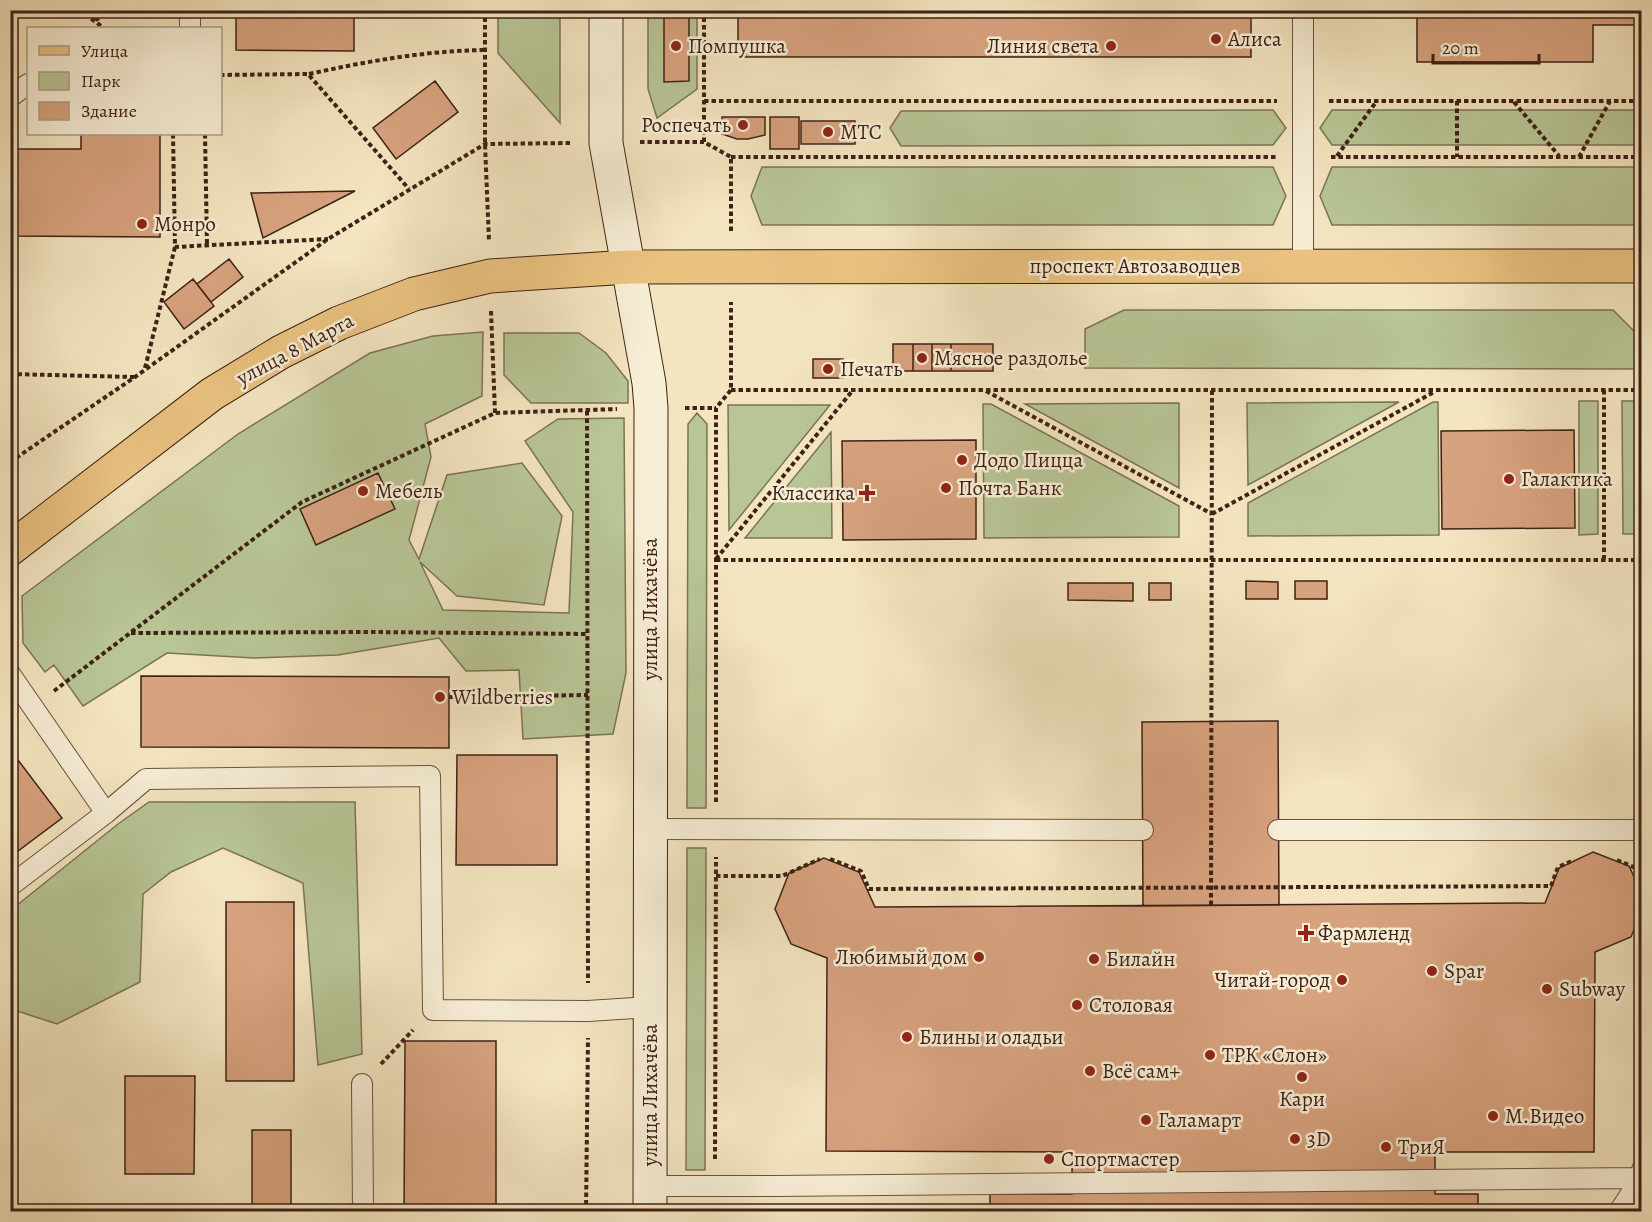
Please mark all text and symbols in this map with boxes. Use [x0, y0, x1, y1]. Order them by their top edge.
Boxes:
place label: Алиса [1227, 25, 1282, 53]
legend [27, 27, 222, 135]
scale bar [1433, 27, 1540, 65]
place label: Помпушка [688, 32, 786, 60]
place label: Линия света [987, 32, 1099, 60]
marker: Алиса [1209, 32, 1223, 46]
text: 20 m [1442, 36, 1479, 60]
text: Улица [81, 39, 129, 63]
marker: Помпушка [669, 39, 683, 53]
marker: Линия света [1104, 39, 1118, 53]
text: Парк [81, 69, 121, 93]
text: Здание [81, 99, 137, 123]
place label: Роспечать [641, 111, 731, 139]
marker: Роспечать [736, 118, 750, 132]
place label: МТС [840, 118, 882, 146]
marker: МТС [821, 125, 835, 139]
place label: Монро [154, 210, 216, 238]
marker: Монро [135, 217, 149, 231]
street label: проспект Автозаводцев [1029, 252, 1241, 280]
street label: улица 8 Марта [230, 306, 359, 392]
place label: Мясное раздолье [934, 344, 1087, 372]
marker: Мясное раздолье [915, 351, 929, 365]
place label: Печать [840, 355, 902, 383]
marker: Печать [821, 362, 835, 376]
place label: Додо Пицца [974, 446, 1083, 474]
marker: Додо Пицца [955, 453, 969, 467]
place label: Галактика [1521, 465, 1613, 493]
marker: Галактика [1502, 472, 1516, 486]
place label: Почта Банк [958, 474, 1062, 502]
place label: Мебель [375, 477, 442, 505]
place label: Классика [771, 479, 855, 507]
marker: Почта Банк [939, 481, 953, 495]
marker: Мебель [356, 484, 370, 498]
marker: Классика [860, 486, 874, 500]
street label: улица Лихачёва [636, 537, 664, 681]
place label: Wildberries [451, 683, 553, 711]
marker: Wildberries [433, 690, 447, 704]
place label: Фармленд [1318, 919, 1410, 947]
marker: Фармленд [1299, 926, 1313, 940]
place label: Любимый дом [835, 943, 967, 971]
place label: Билайн [1106, 945, 1175, 973]
marker: Любимый дом [972, 950, 986, 964]
marker: Билайн [1087, 952, 1101, 966]
place label: Spar [1444, 957, 1484, 985]
marker: Spar [1425, 964, 1439, 978]
place label: Читай-город [1215, 966, 1330, 994]
marker: Читай-город [1335, 973, 1349, 987]
place label: Subway [1559, 975, 1626, 1003]
marker: Subway [1540, 982, 1554, 996]
place label: Столовая [1089, 991, 1173, 1019]
marker: Столовая [1070, 998, 1084, 1012]
street label: улица Лихачёва [636, 1023, 664, 1167]
place label: Блины и оладьи [919, 1023, 1064, 1051]
marker: Блины и оладьи [900, 1030, 914, 1044]
place label: ТРК «Слон» [1222, 1041, 1327, 1069]
marker: ТРК «Слон» [1203, 1048, 1217, 1062]
place label: Всё сам+ [1102, 1057, 1180, 1085]
marker: Всё сам+ [1083, 1064, 1097, 1078]
marker: Кари [1295, 1070, 1309, 1084]
place label: Кари [1279, 1085, 1325, 1113]
place label: М.Видео [1505, 1102, 1584, 1130]
place label: Галамарт [1158, 1106, 1241, 1134]
marker: М.Видео [1486, 1109, 1500, 1123]
marker: Галамарт [1139, 1113, 1153, 1127]
place label: 3D [1307, 1125, 1331, 1153]
marker: 3D [1288, 1132, 1302, 1146]
place label: ТриЯ [1398, 1133, 1445, 1161]
marker: ТриЯ [1379, 1140, 1393, 1154]
place label: Спортмастер [1061, 1145, 1179, 1173]
marker: Спортмастер [1042, 1152, 1056, 1166]

